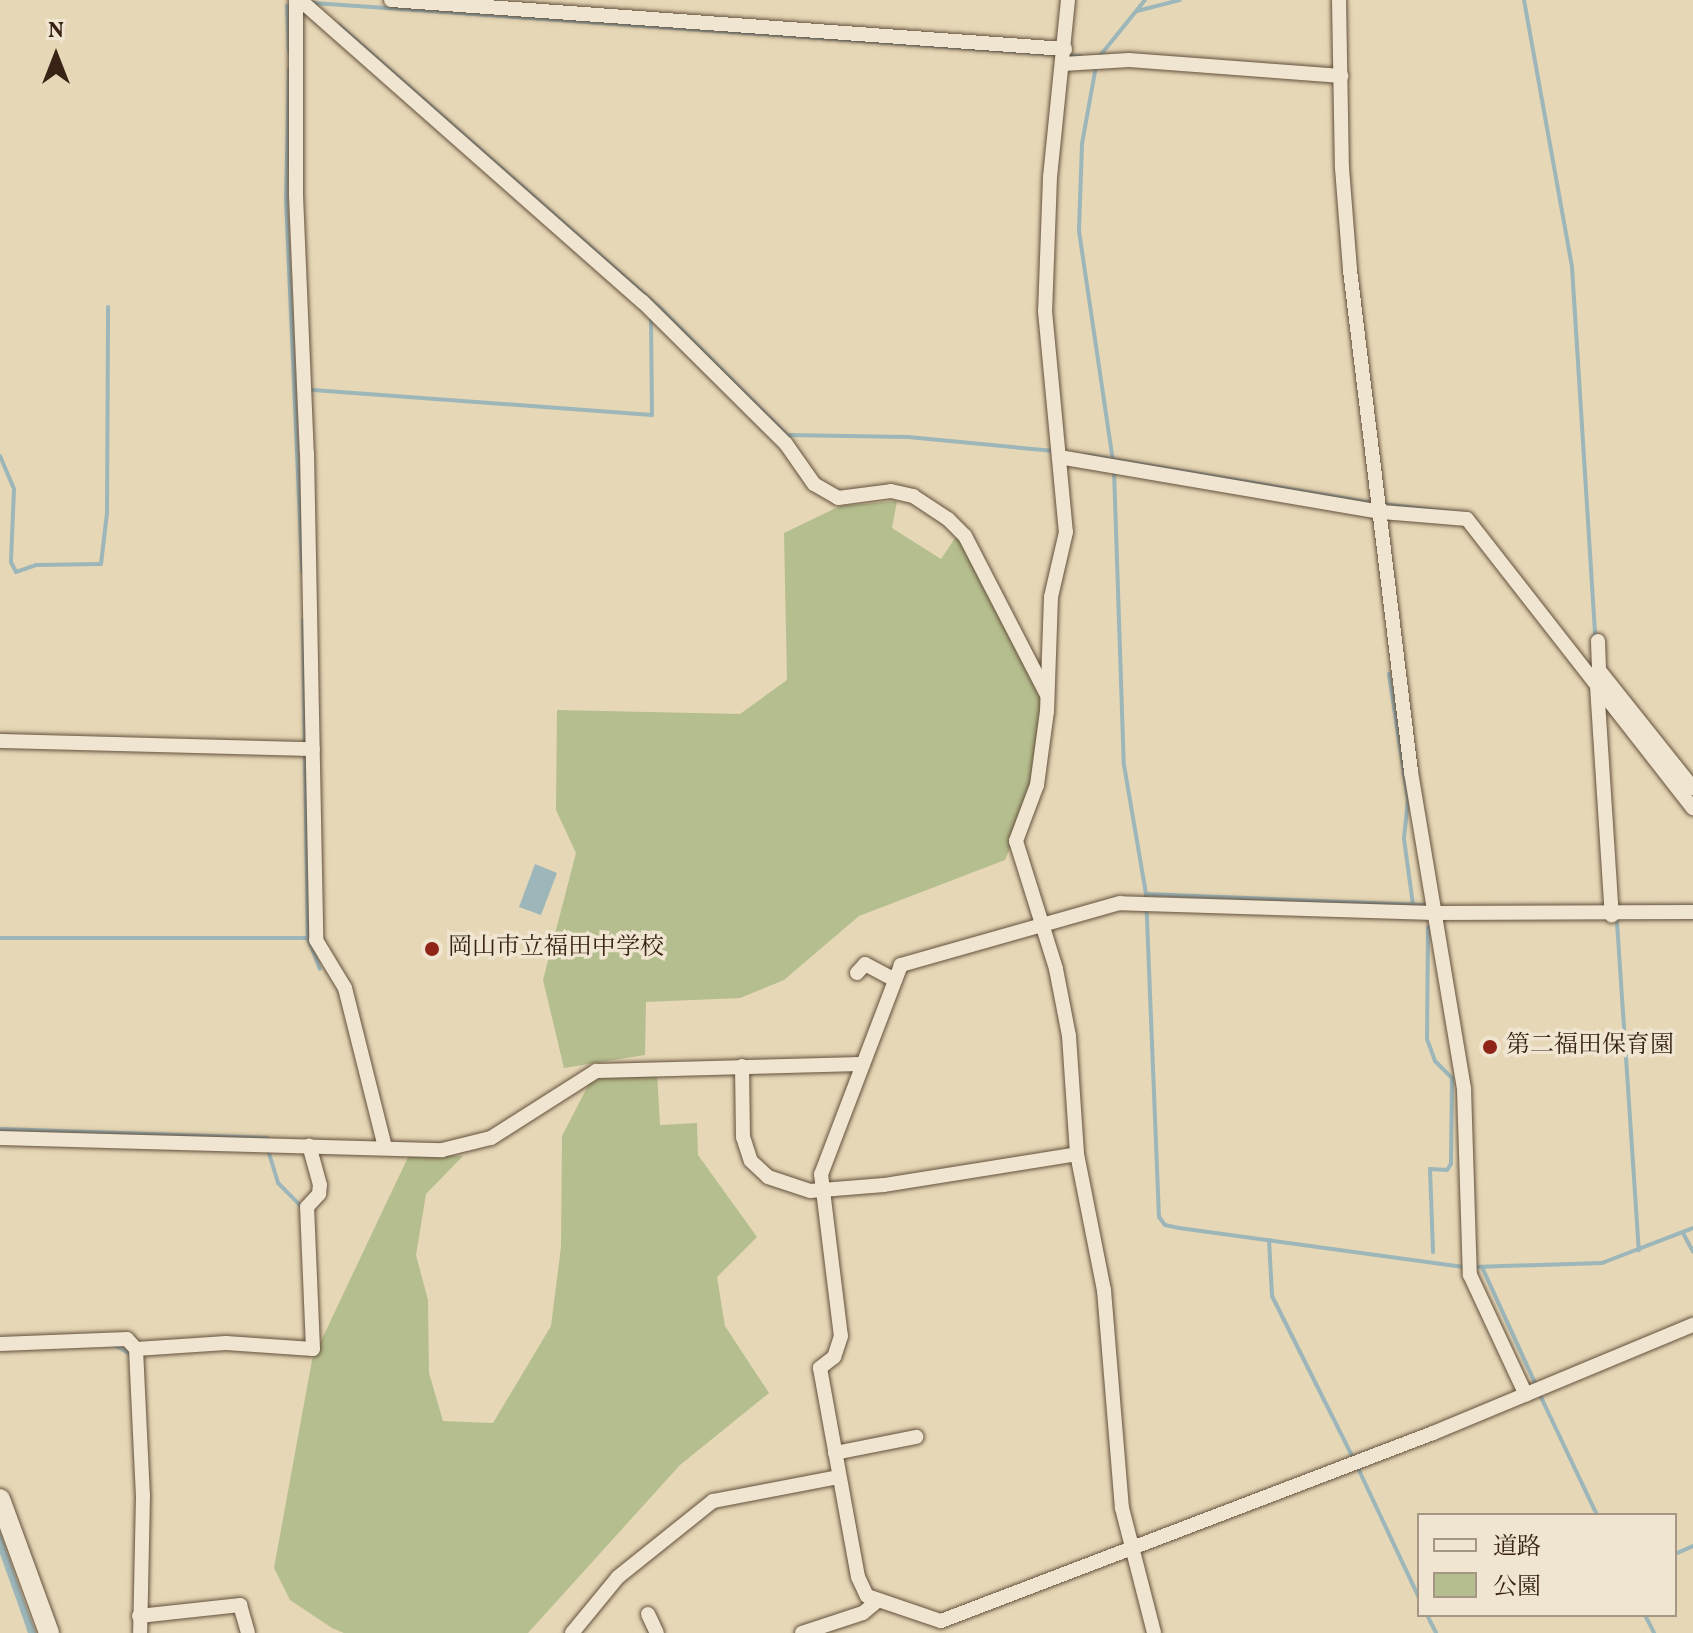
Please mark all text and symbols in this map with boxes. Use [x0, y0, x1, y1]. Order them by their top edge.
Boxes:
north arrow [16, 16, 96, 96]
text: N [48, 16, 64, 47]
place label: 岡山市立福田中学校 [448, 935, 664, 963]
marker: 岡山市立福田中学校 [423, 940, 441, 958]
place label: 第二福田保育園 [1506, 1033, 1674, 1061]
marker: 第二福田保育園 [1481, 1038, 1499, 1056]
legend [1417, 1513, 1677, 1617]
text: 道路 [1493, 1531, 1541, 1565]
text: 公園 [1493, 1571, 1541, 1605]

